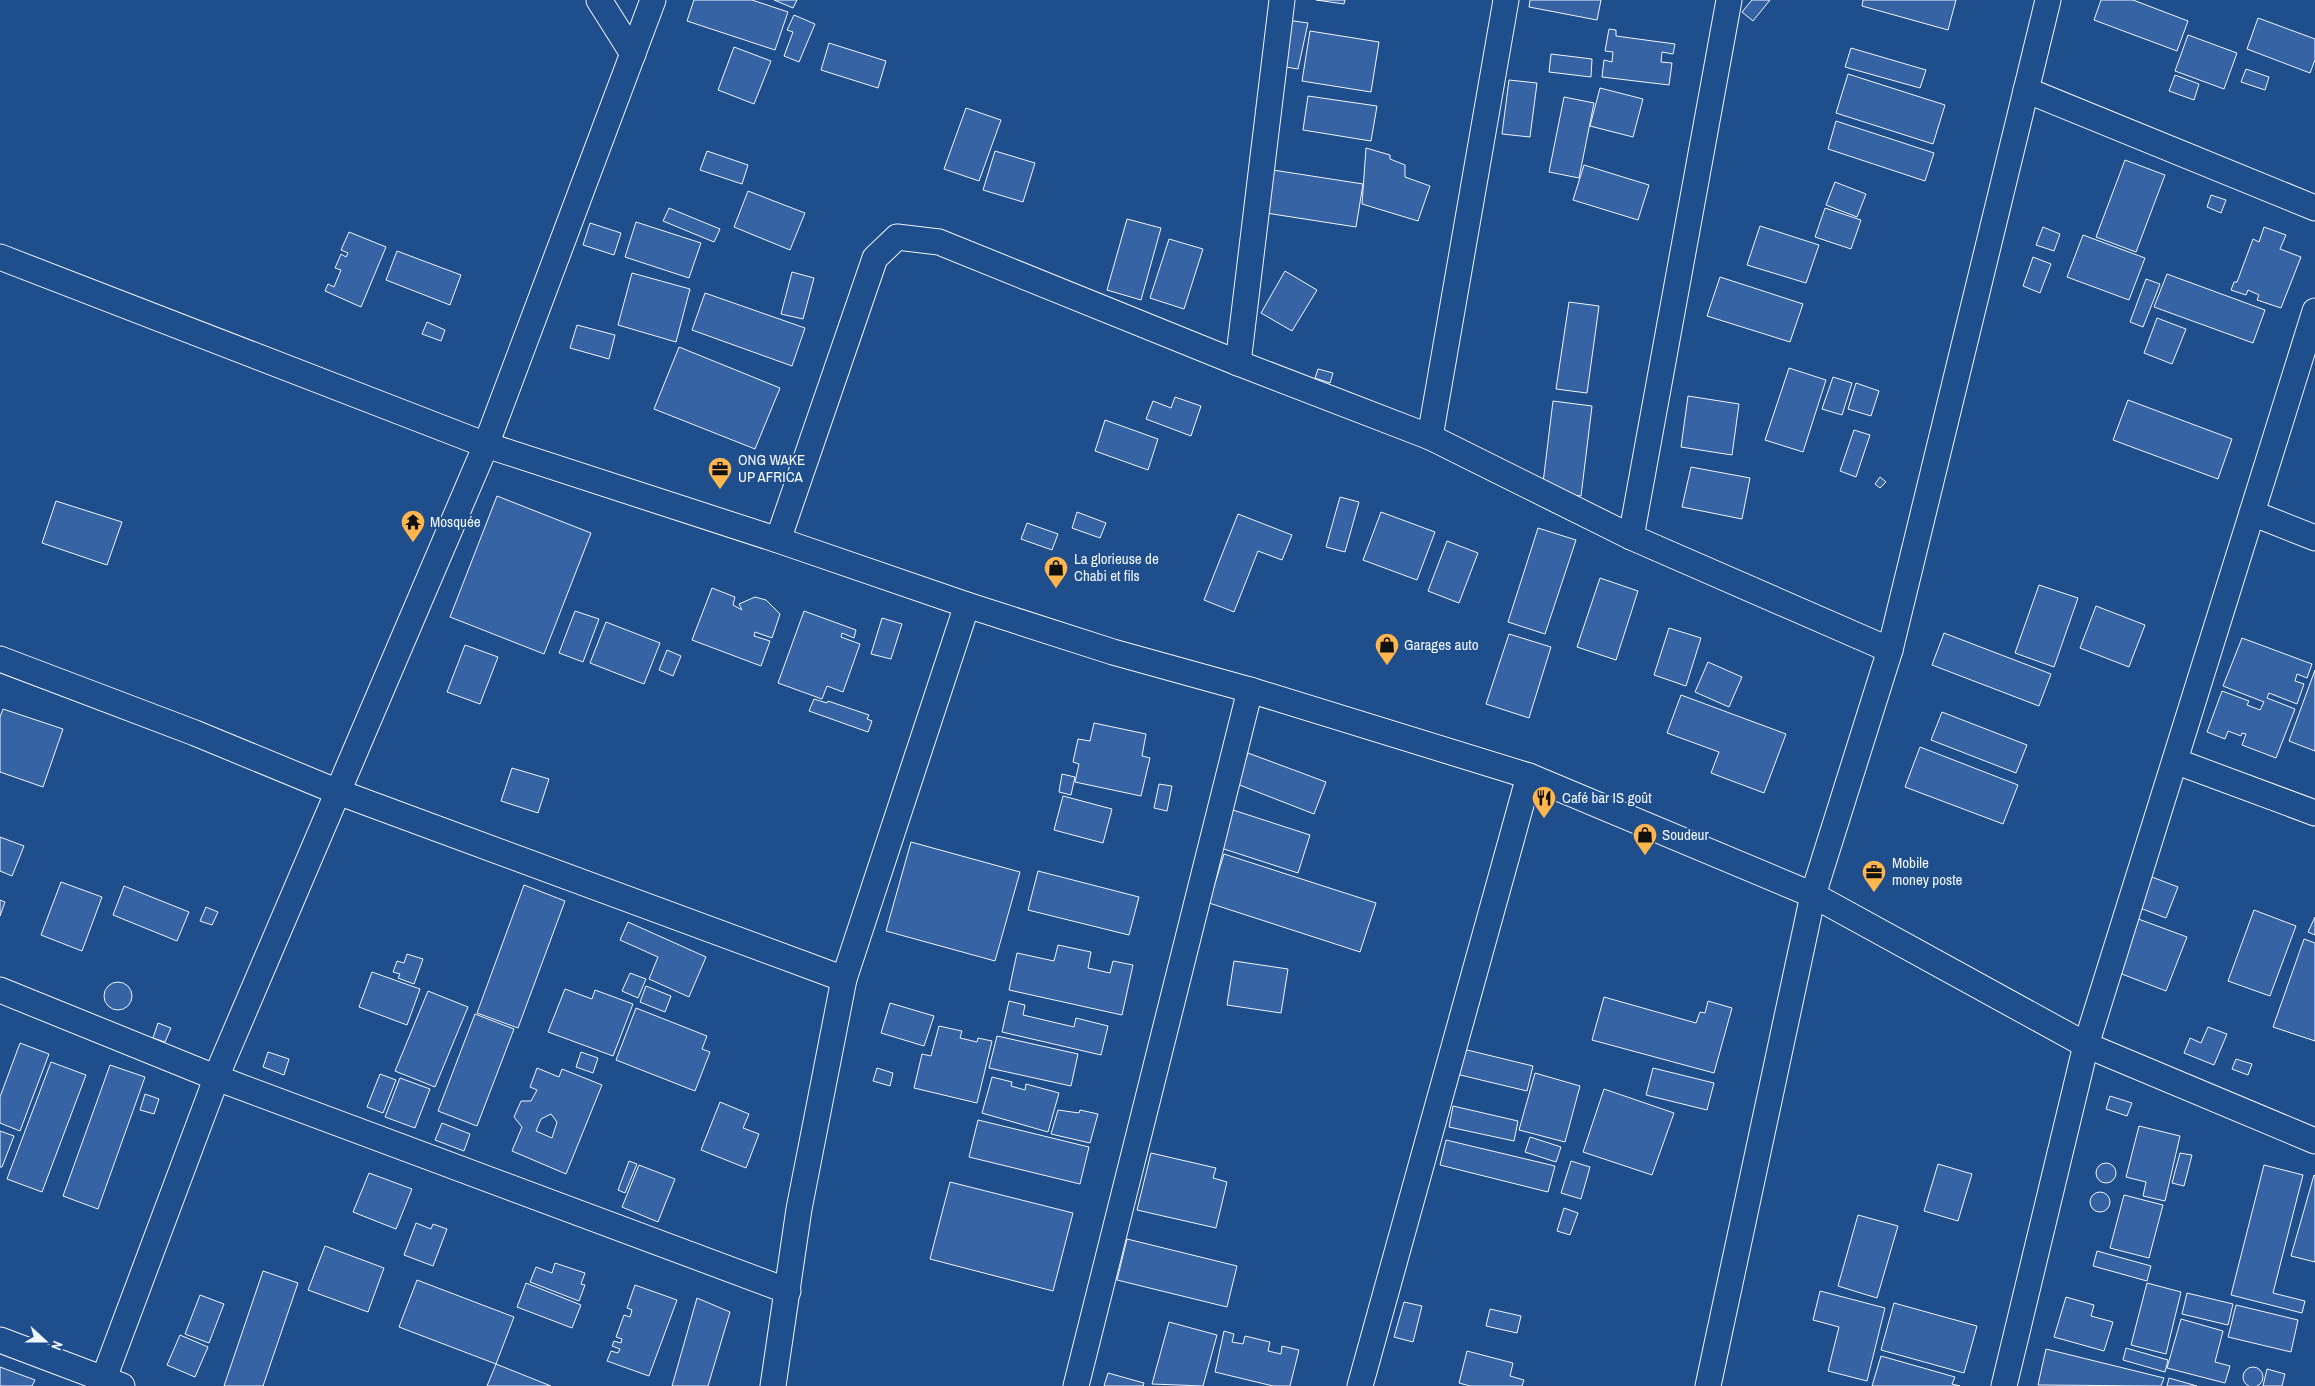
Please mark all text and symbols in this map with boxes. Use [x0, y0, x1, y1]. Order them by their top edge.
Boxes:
place label: ONG WAKE UP AFRICA [738, 449, 805, 487]
office icon: ONG WAKE UP AFRICA [707, 456, 733, 490]
temple icon: Mosquée [400, 509, 426, 543]
place label: Mosquée [430, 511, 481, 532]
place label: La glorieuse de Chabi et fils [1074, 548, 1159, 586]
shop icon: La glorieuse de Chabi et fils [1043, 555, 1069, 589]
shop icon: Garages auto [1374, 632, 1400, 666]
place label: Garages auto [1404, 634, 1479, 655]
restaurant icon: Café bar IS goût [1531, 785, 1557, 819]
place label: Café bar IS goût [1562, 787, 1652, 808]
shop icon: Soudeur [1632, 822, 1658, 856]
place label: Soudeur [1662, 824, 1709, 845]
place label: Mobile money poste [1892, 852, 1963, 890]
office icon: Mobile money poste [1861, 859, 1887, 893]
north arrow [20, 1316, 70, 1366]
text: N [47, 1339, 67, 1353]

